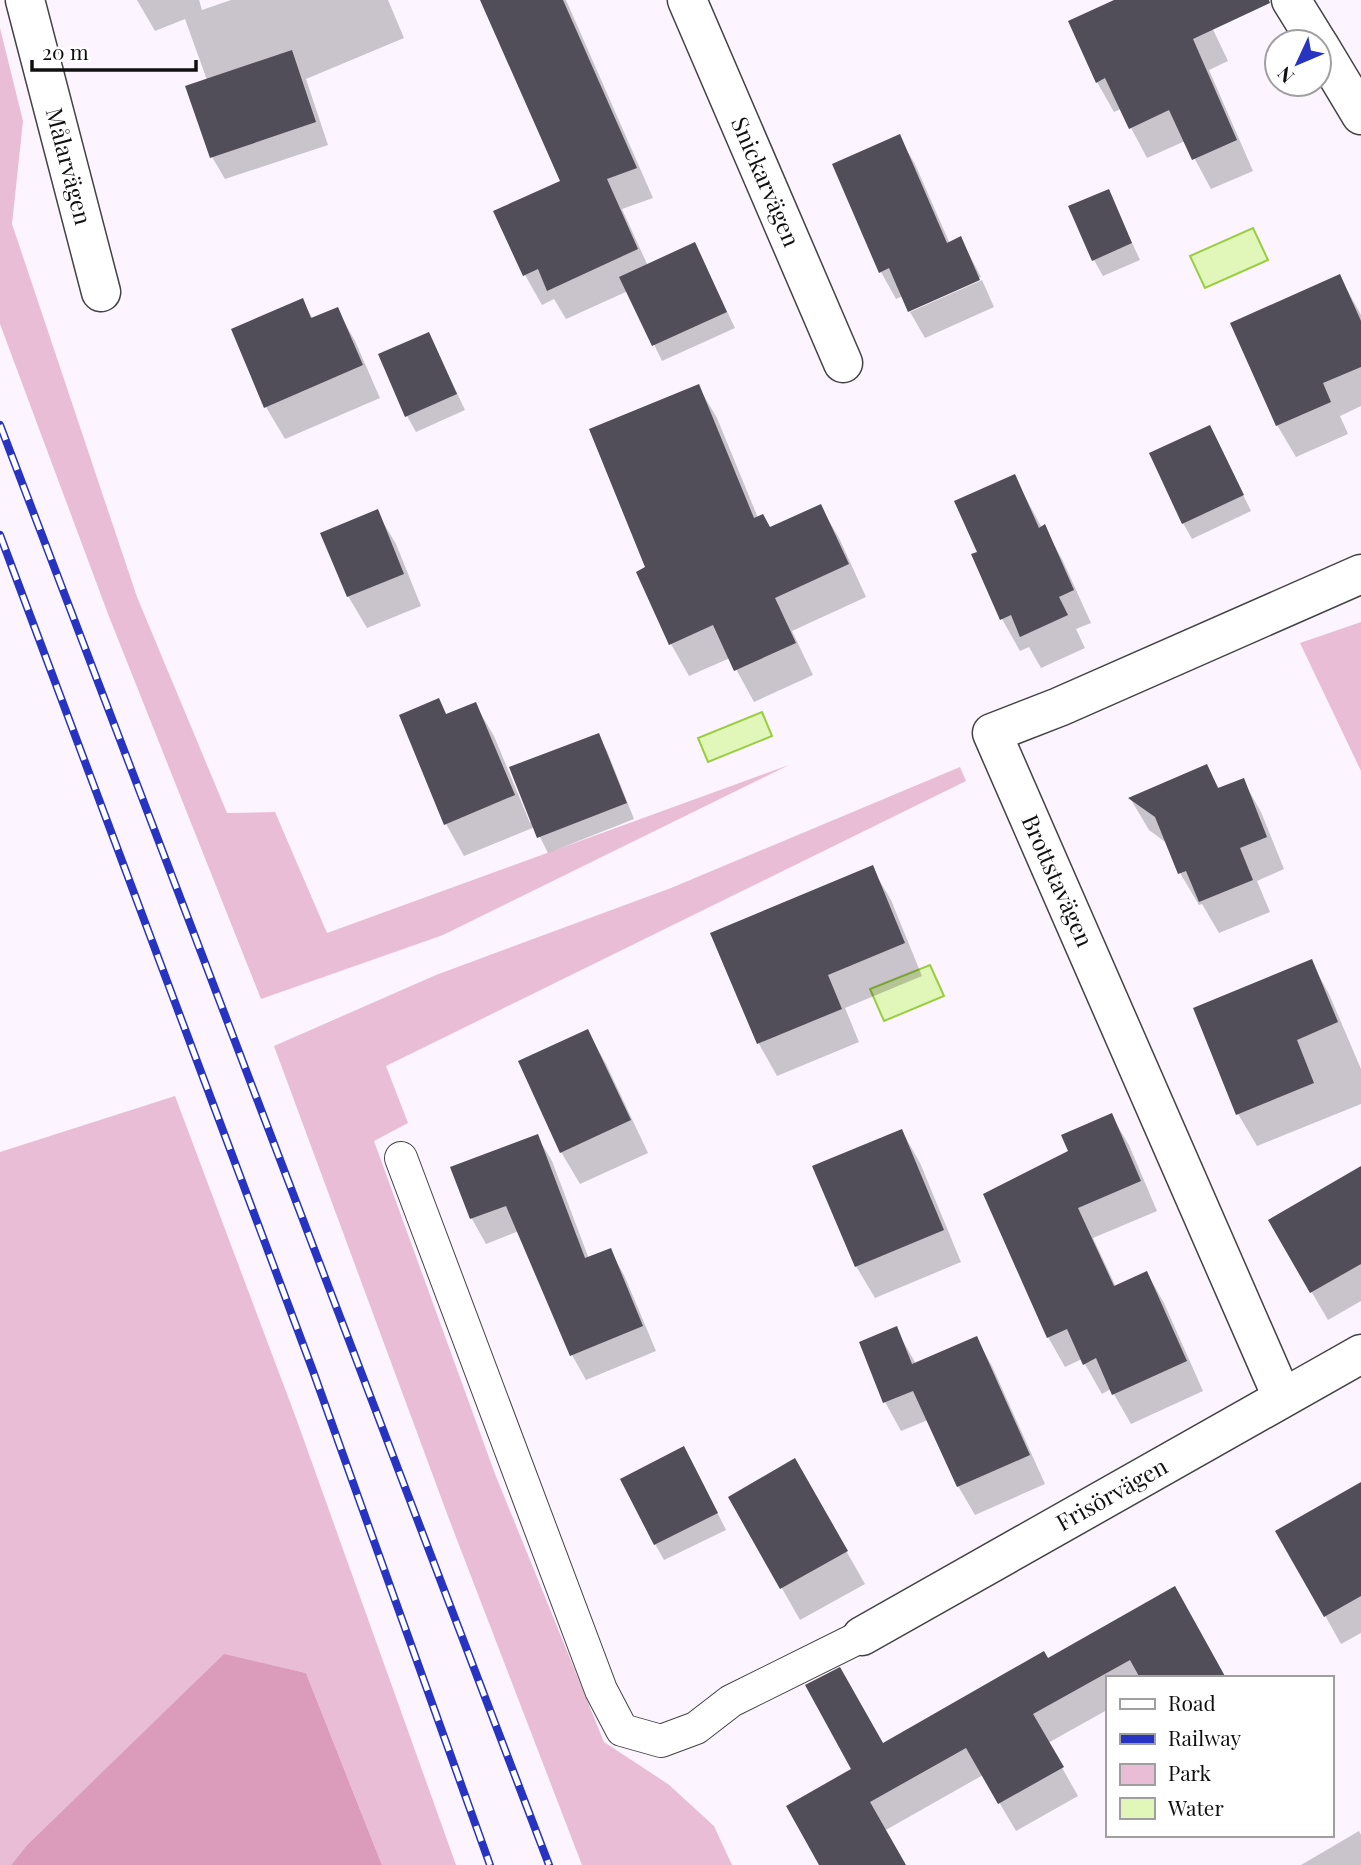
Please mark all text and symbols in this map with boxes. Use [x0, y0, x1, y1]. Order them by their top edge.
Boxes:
scale bar [32, 28, 196, 72]
north arrow [1263, 28, 1333, 98]
text: 20 m [42, 37, 89, 65]
text: N [1271, 61, 1299, 89]
street label: Målarvägen [40, 104, 100, 228]
street label: Snickarvägen [725, 112, 808, 251]
street label: Brottstavägen [1015, 809, 1101, 952]
street label: Frisörvägen [1050, 1450, 1173, 1537]
legend [1106, 1676, 1333, 1837]
text: Road [1168, 1688, 1216, 1716]
text: Railway [1168, 1723, 1242, 1751]
text: Park [1168, 1758, 1212, 1786]
text: Water [1167, 1793, 1224, 1821]

